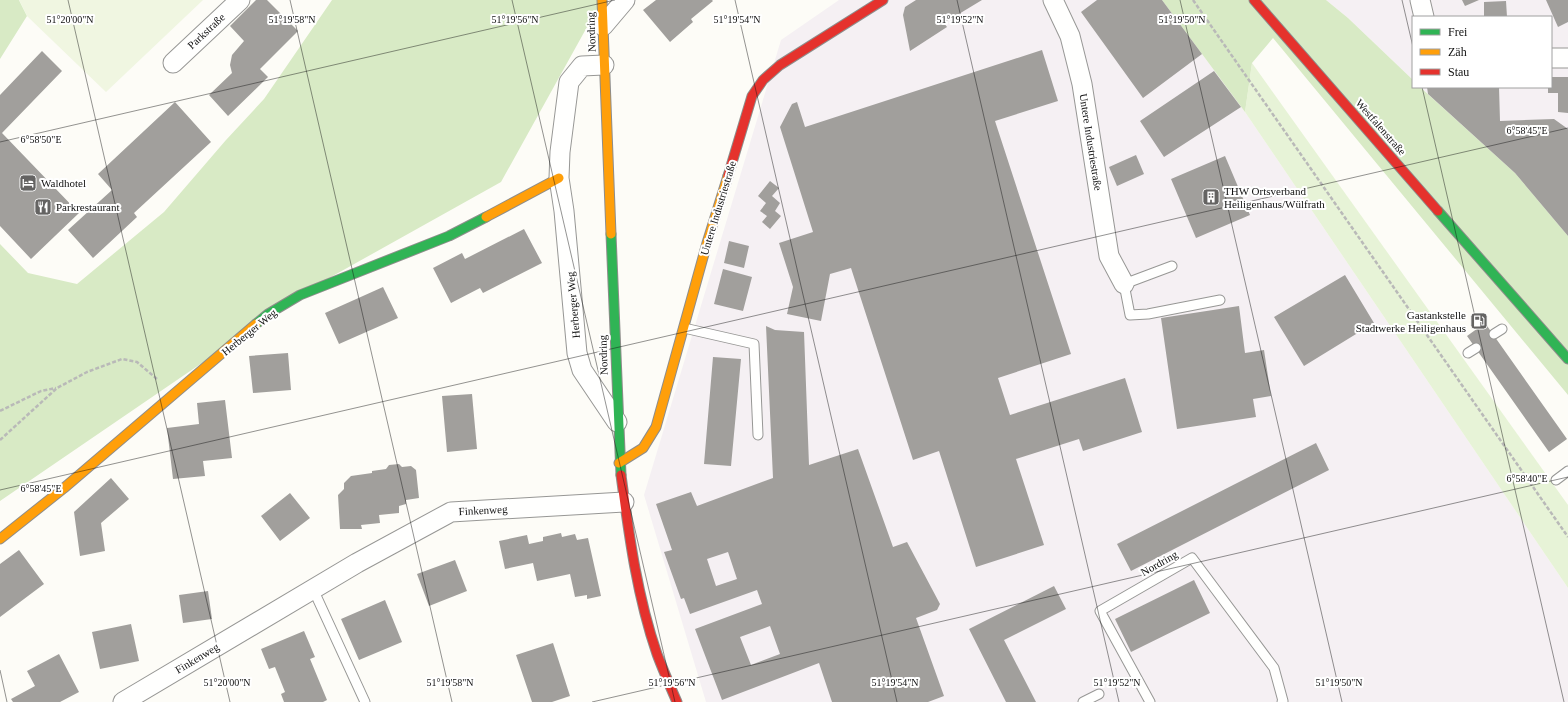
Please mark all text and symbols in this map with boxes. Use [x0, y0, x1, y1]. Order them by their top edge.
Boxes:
street label: Parkstraße [185, 11, 227, 51]
street label: Nordring [584, 11, 598, 52]
text: 51°20'00"N [46, 14, 94, 25]
text: 51°19'58"N [268, 14, 316, 25]
text: 51°19'56"N [491, 14, 539, 25]
text: 51°19'54"N [713, 14, 761, 25]
text: 51°19'52"N [936, 14, 984, 25]
text: 51°19'50"N [1158, 14, 1206, 25]
legend [1412, 16, 1552, 88]
text: Frei [1448, 25, 1468, 39]
text: Zäh [1448, 45, 1467, 59]
text: Stau [1448, 65, 1469, 79]
street label: Untere Industriestraße [1077, 93, 1105, 191]
street label: Westfalenstraße [1354, 97, 1409, 157]
text: 6°58'45"E [1507, 125, 1548, 136]
text: 6°58'50"E [21, 134, 62, 145]
street label: Untere Industriestraße [698, 159, 738, 257]
hotel icon: Waldhotel [18, 173, 38, 193]
place label: Waldhotel [41, 177, 86, 189]
place label: THW Ortsverband Heiligenhaus/Wülfrath [1224, 185, 1325, 210]
building icon: THW Ortsverband Heiligenhaus/Wülfrath [1201, 187, 1221, 207]
restaurant icon: Parkrestaurant [33, 197, 53, 217]
place label: Parkrestaurant [56, 201, 120, 213]
street label: Herberger Weg [564, 271, 582, 339]
street label: Herberger Weg [219, 306, 279, 358]
place label: Gastankstelle Stadtwerke Heiligenhaus [1356, 309, 1466, 334]
fuel station icon: Gastankstelle Stadtwerke Heiligenhaus [1469, 311, 1489, 331]
street label: Nordring [596, 334, 610, 375]
text: 6°58'40"E [1507, 473, 1548, 484]
text: 6°58'45"E [21, 483, 62, 494]
street label: Finkenweg [458, 503, 508, 517]
street label: Nordring [1139, 547, 1180, 578]
street label: Finkenweg [173, 640, 221, 676]
text: 51°20'00"N [203, 677, 251, 688]
text: 51°19'58"N [426, 677, 474, 688]
text: 51°19'56"N [648, 677, 696, 688]
text: 51°19'54"N [871, 677, 919, 688]
text: 51°19'52"N [1093, 677, 1141, 688]
text: 51°19'50"N [1315, 677, 1363, 688]

